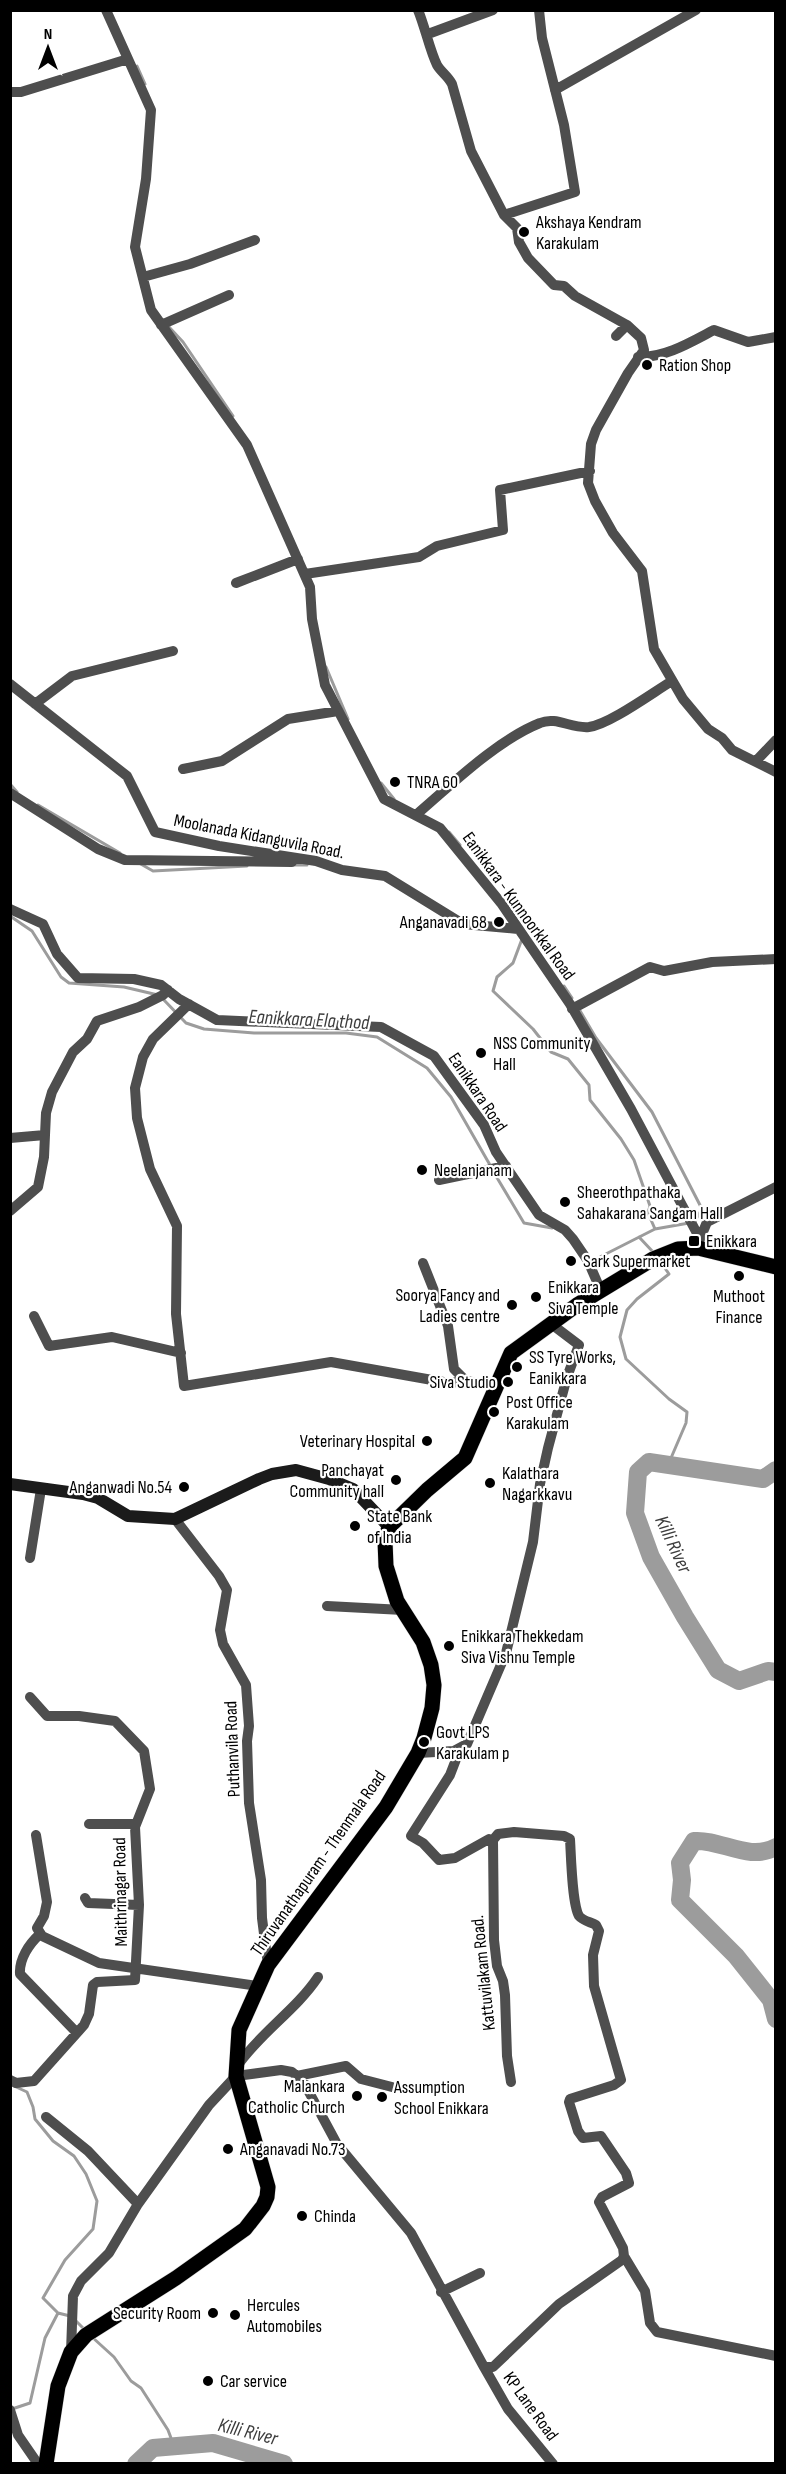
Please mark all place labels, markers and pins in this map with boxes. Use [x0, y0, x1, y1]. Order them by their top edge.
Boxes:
place label: Akshaya Kendram Karakulam [535, 212, 642, 254]
marker: Akshaya Kendram Karakulam [517, 225, 531, 239]
place label: Ration Shop [659, 355, 731, 376]
marker: Ration Shop [640, 358, 654, 372]
place label: TNRA 60 [407, 772, 458, 793]
marker: TNRA 60 [388, 775, 402, 789]
place label: Anganavadi 68 [399, 912, 487, 933]
marker: Anganavadi 68 [492, 915, 506, 929]
place label: NSS Community Hall [493, 1033, 590, 1075]
marker: NSS Community Hall [474, 1046, 488, 1060]
place label: Neelanjanam [434, 1160, 512, 1181]
marker: Neelanjanam [415, 1163, 429, 1177]
place label: Sheerothpathaka Sahakarana Sangam Hall [577, 1182, 723, 1224]
marker: Sheerothpathaka Sahakarana Sangam Hall [558, 1195, 572, 1209]
place label: Enikkara [706, 1231, 757, 1252]
marker: Enikkara [687, 1234, 701, 1248]
place label: Sark Supermarket [583, 1251, 691, 1272]
marker: Sark Supermarket [564, 1254, 578, 1268]
marker: Muthoot Finance [732, 1269, 746, 1283]
place label: Enikkara Siva Temple [548, 1277, 619, 1319]
place label: Soorya Fancy and Ladies centre [395, 1285, 500, 1327]
place label: Muthoot Finance [713, 1286, 765, 1328]
marker: Enikkara Siva Temple [529, 1290, 543, 1304]
marker: Soorya Fancy and Ladies centre [505, 1298, 519, 1312]
place label: SS Tyre Works, Eanikkara [529, 1347, 616, 1389]
marker: SS Tyre Works, Eanikkara [510, 1360, 524, 1374]
place label: Siva Studio [429, 1372, 496, 1393]
marker: Siva Studio [501, 1375, 515, 1389]
place label: Post Office Karakulam [506, 1392, 573, 1434]
marker: Post Office Karakulam [487, 1405, 501, 1419]
place label: Veterinary Hospital [300, 1431, 415, 1452]
marker: Veterinary Hospital [420, 1434, 434, 1448]
place label: Panchayat Community hall [290, 1460, 384, 1502]
place label: Kalathara Nagarkkavu [502, 1463, 572, 1505]
marker: Panchayat Community hall [389, 1473, 403, 1487]
marker: Kalathara Nagarkkavu [483, 1476, 497, 1490]
place label: Anganwadi No.54 [69, 1477, 172, 1498]
marker: Anganwadi No.54 [177, 1480, 191, 1494]
place label: State Bank of India [367, 1506, 432, 1548]
marker: State Bank of India [348, 1519, 362, 1533]
place label: Enikkara Thekkedam Siva Vishnu Temple [461, 1626, 584, 1668]
marker: Enikkara Thekkedam Siva Vishnu Temple [442, 1639, 456, 1653]
place label: Govt LPS Karakulam p [436, 1722, 509, 1764]
marker: Govt LPS Karakulam p [417, 1735, 431, 1749]
place label: Malankara Catholic Church [248, 2076, 345, 2118]
place label: Assumption School Enikkara [393, 2077, 489, 2119]
marker: Malankara Catholic Church [350, 2089, 364, 2103]
marker: Assumption School Enikkara [375, 2090, 389, 2104]
place label: Anganavadi No.73 [239, 2139, 346, 2160]
marker: Anganavadi No.73 [221, 2142, 235, 2156]
place label: Chinda [314, 2206, 356, 2227]
marker: Chinda [295, 2209, 309, 2223]
place label: Hercules Automobiles [246, 2295, 322, 2337]
place label: Security Room [113, 2303, 201, 2324]
marker: Security Room [206, 2306, 220, 2320]
marker: Hercules Automobiles [228, 2308, 242, 2322]
place label: Car service [220, 2371, 287, 2392]
marker: Car service [201, 2374, 215, 2388]

